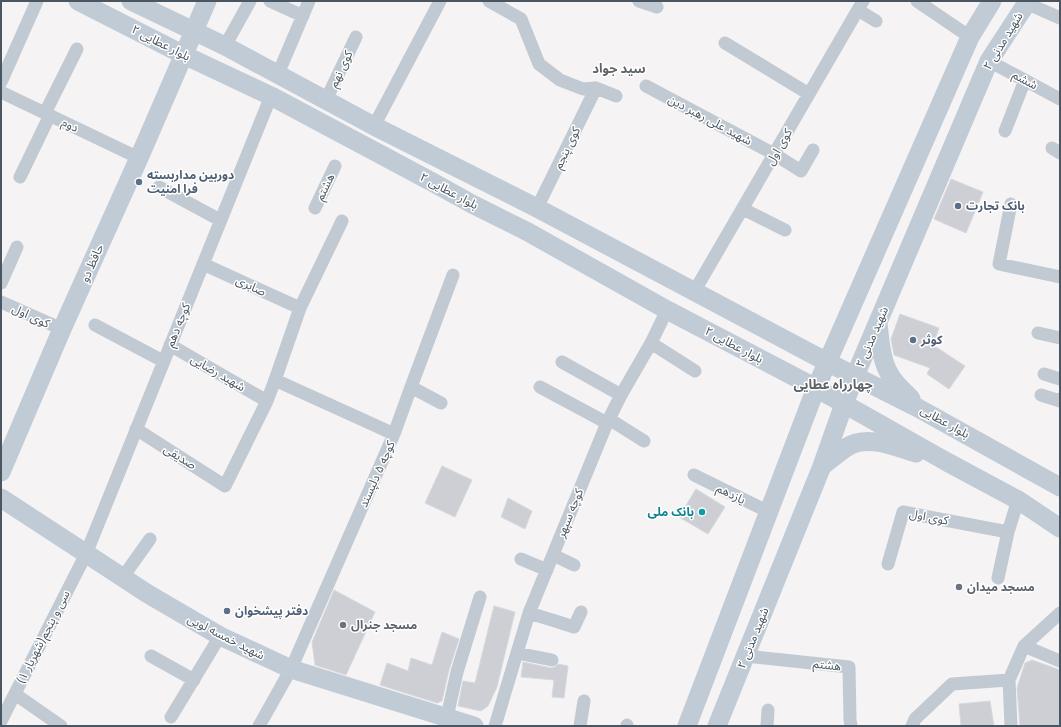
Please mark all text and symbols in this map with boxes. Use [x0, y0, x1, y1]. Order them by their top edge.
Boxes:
street label: شهید مدنی ۲ [979, 9, 1026, 72]
street label: بلوار عطایی ۲ [129, 21, 193, 64]
street label: کوی نهم [325, 47, 358, 91]
district label: سید جواد [592, 60, 646, 76]
street label: ششم [1009, 67, 1040, 94]
street label: شهید علی رهبر دین [666, 91, 755, 148]
street label: دوم [59, 114, 81, 137]
street label: کوی پنجم [550, 123, 585, 172]
street label: کوی اول [762, 125, 796, 168]
place label: دوربین مداربسته فرا امنیت [147, 167, 234, 196]
street label: بلوار عطایی ۲ [417, 169, 481, 212]
street label: هشتم [312, 171, 339, 204]
marker: دوربین مداربسته فرا امنیت [134, 177, 144, 187]
place label: بانک تجارت [966, 198, 1025, 213]
marker: بانک تجارت [953, 201, 963, 211]
street label: حافظ دو [76, 241, 107, 284]
street label: صابری [234, 272, 269, 299]
street label: کوی اول [10, 300, 53, 331]
street label: کوچه دهم [162, 300, 195, 350]
street label: شهید مدنی ۲ [852, 304, 891, 370]
street label: بلوار عطایی ۲ [702, 323, 766, 366]
place label: کوثر [920, 332, 943, 347]
marker: کوثر [908, 335, 918, 345]
street label: شهید رضایی [188, 351, 248, 394]
district label: چهارراه عطایی [793, 376, 873, 393]
street label: بلوار عطایی [918, 402, 972, 441]
street label: کوچه ۵ دلپسند [355, 437, 399, 510]
street label: صدیقی [161, 441, 199, 472]
street label: یازدهم [713, 480, 748, 509]
street label: کوچه سپهر [553, 485, 588, 541]
place label: بانک ملی [648, 504, 694, 519]
street label: کوی اول [908, 505, 951, 528]
marker: بانک ملی [697, 507, 707, 517]
place label: مسجد میدان [967, 579, 1035, 594]
marker: مسجد میدان [954, 582, 964, 592]
street label: سی و پنجم(شهریار ۱) [13, 588, 74, 687]
place label: دفتر پیشخوان [235, 603, 308, 620]
street label: شهید مدنی ۲ [733, 605, 772, 671]
marker: دفتر پیشخوان [222, 606, 232, 616]
street label: شهید خمسه لویی [185, 611, 267, 662]
place label: مسجد جنرال [351, 617, 417, 632]
marker: مسجد جنرال [338, 620, 348, 630]
street label: هشتم [812, 656, 842, 675]

